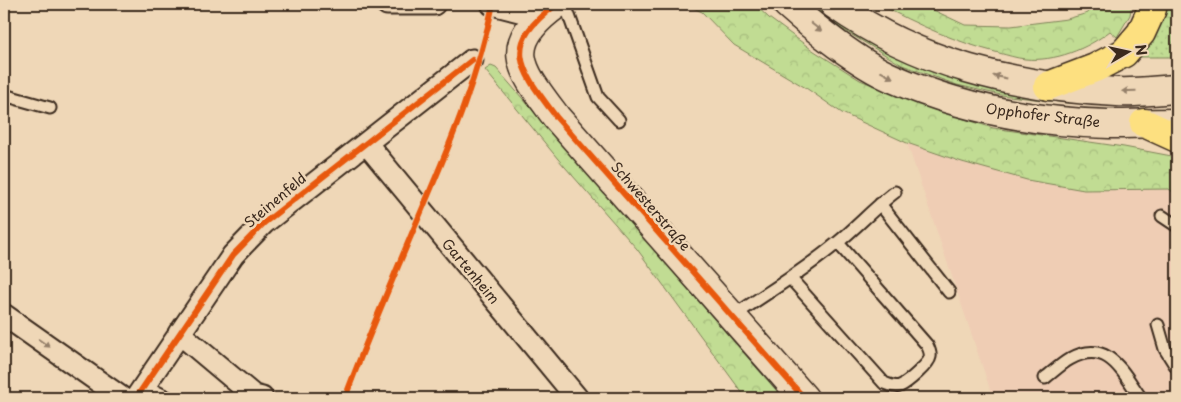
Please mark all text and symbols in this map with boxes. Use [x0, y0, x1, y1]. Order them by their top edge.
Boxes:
one-way arrow [809, 22, 823, 32]
north arrow [1104, 28, 1154, 78]
text: N [1130, 43, 1153, 57]
one-way arrow [880, 71, 894, 79]
one-way arrow [992, 73, 1007, 81]
one-way arrow [1120, 88, 1136, 96]
street label: Opphofer Straße [985, 98, 1101, 132]
street label: Schwesterstraße [606, 157, 696, 255]
street label: Steinenfeld [239, 168, 311, 232]
street label: Gartenheim [437, 234, 505, 308]
one-way arrow [37, 338, 50, 348]

